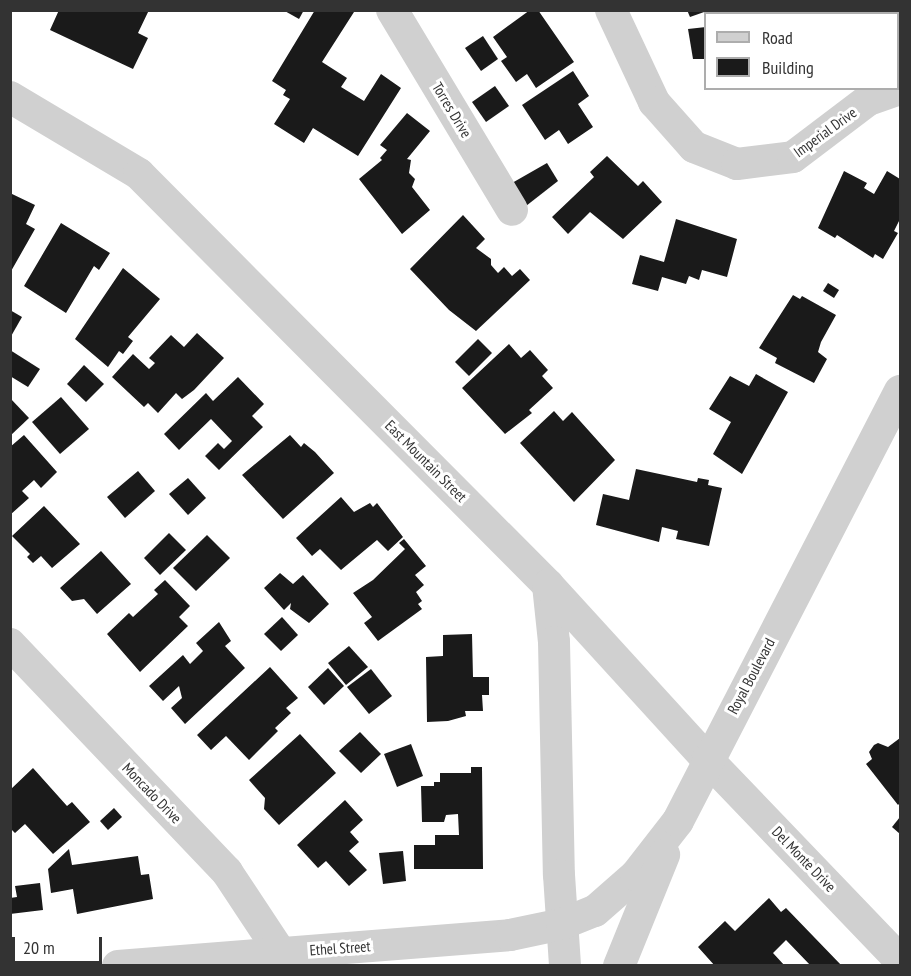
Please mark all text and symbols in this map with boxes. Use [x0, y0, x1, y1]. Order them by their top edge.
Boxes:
legend [704, 12, 899, 90]
text: Road [762, 26, 793, 49]
text: Building [762, 56, 814, 79]
street label: Torres Drive [428, 79, 476, 141]
street label: Imperial Drive [790, 103, 860, 161]
street label: East Mountain Street [381, 416, 471, 506]
street label: Royal Boulevard [724, 635, 778, 717]
street label: Moncado Drive [119, 759, 185, 827]
street label: Del Monte Drive [768, 823, 840, 895]
scale bar [15, 925, 105, 963]
text: 20 m [23, 936, 55, 959]
street label: Ethel Street [309, 937, 371, 959]

